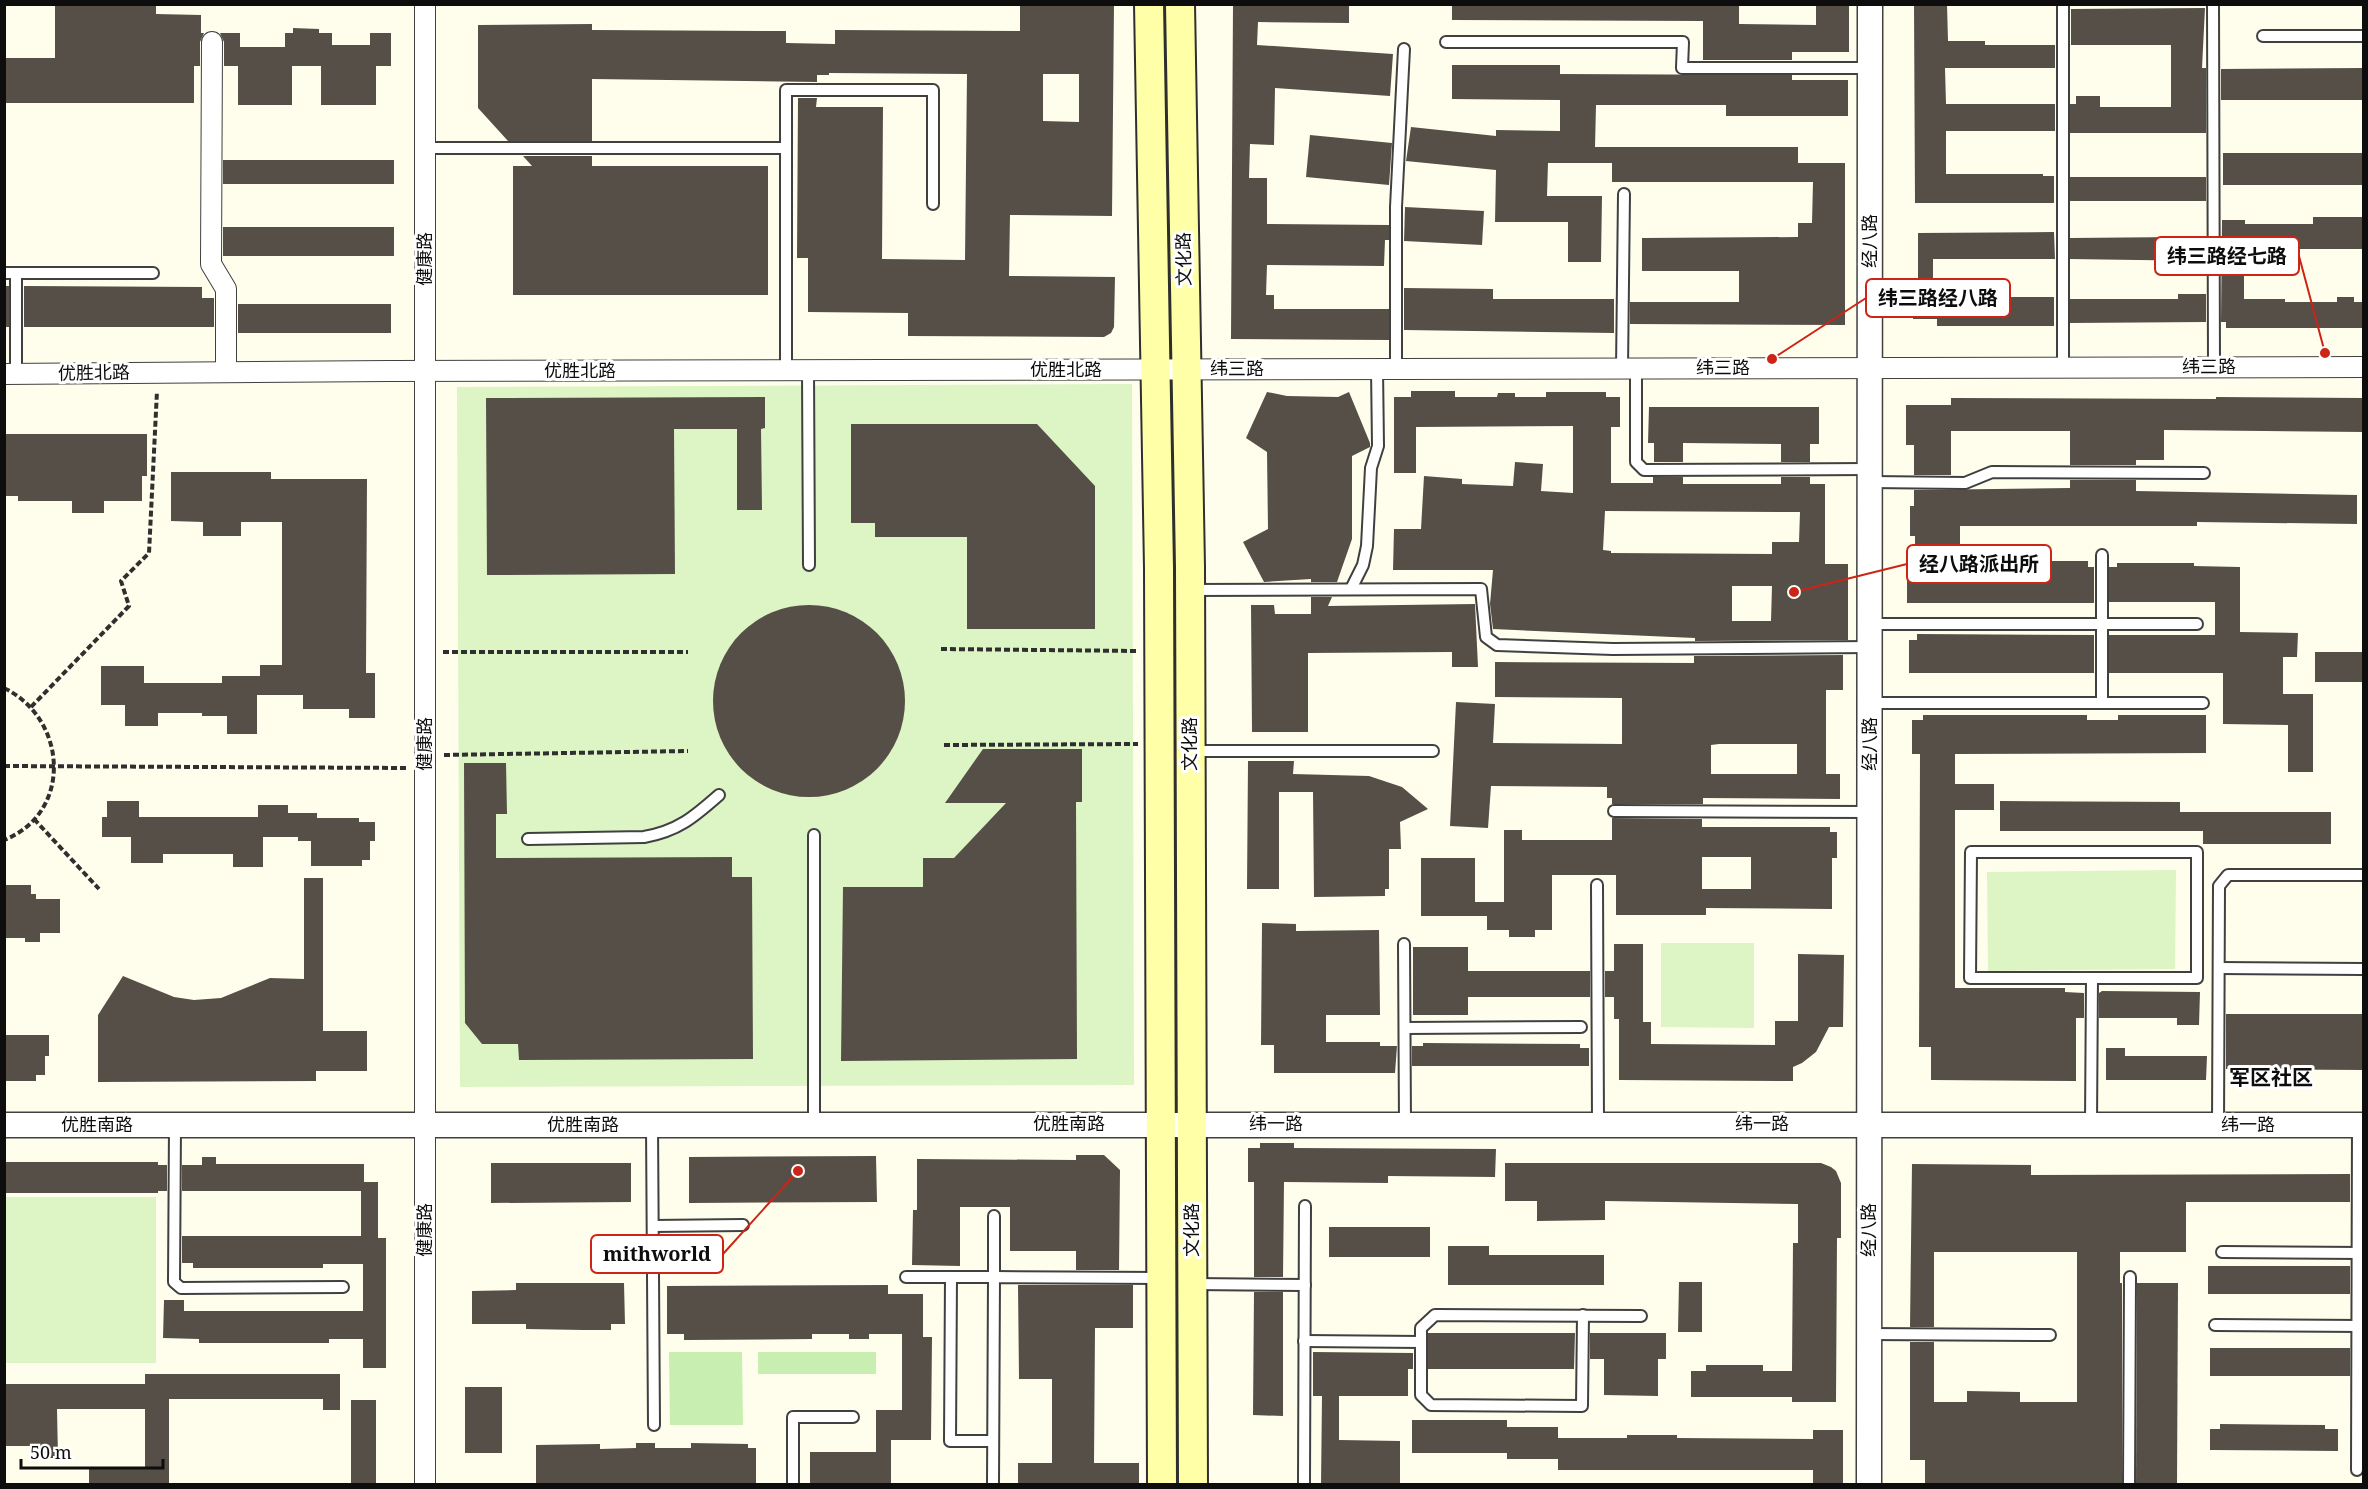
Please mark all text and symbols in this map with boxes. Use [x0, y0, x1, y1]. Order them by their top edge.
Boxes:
street label: 经八路 [1857, 214, 1881, 268]
street label: 健康路 [412, 232, 436, 286]
street label: 文化路 [1171, 232, 1195, 286]
callout: 纬三路经七路 [2155, 237, 2299, 275]
text: 纬三路经七路 [2167, 242, 2287, 269]
callout: 纬三路经八路 [1866, 279, 2010, 317]
text: 纬三路经八路 [1878, 284, 1998, 311]
street label: 纬三路 [2182, 354, 2236, 378]
street label: 纬三路 [1696, 355, 1750, 379]
street label: 纬三路 [1210, 356, 1264, 380]
street label: 优胜北路 [1030, 357, 1102, 381]
street label: 优胜北路 [544, 358, 616, 382]
street label: 优胜北路 [58, 359, 130, 385]
callout: 经八路派出所 [1907, 545, 2051, 583]
text: 经八路派出所 [1919, 550, 2039, 577]
street label: 健康路 [412, 717, 436, 771]
street label: 文化路 [1177, 717, 1201, 771]
street label: 经八路 [1857, 717, 1881, 771]
district label: 军区社区 [2229, 1063, 2313, 1091]
street label: 优胜南路 [1033, 1111, 1105, 1135]
street label: 纬一路 [1249, 1111, 1303, 1135]
street label: 纬一路 [1735, 1111, 1789, 1135]
street label: 优胜南路 [61, 1112, 133, 1136]
street label: 优胜南路 [547, 1112, 619, 1136]
street label: 纬一路 [2221, 1112, 2275, 1136]
street label: 健康路 [412, 1203, 436, 1257]
street label: 文化路 [1179, 1203, 1203, 1257]
street label: 经八路 [1856, 1203, 1880, 1257]
callout: mithworld [591, 1235, 723, 1273]
text: mithworld [603, 1240, 711, 1267]
scale bar [21, 1432, 164, 1470]
text: 50 m [30, 1440, 72, 1464]

